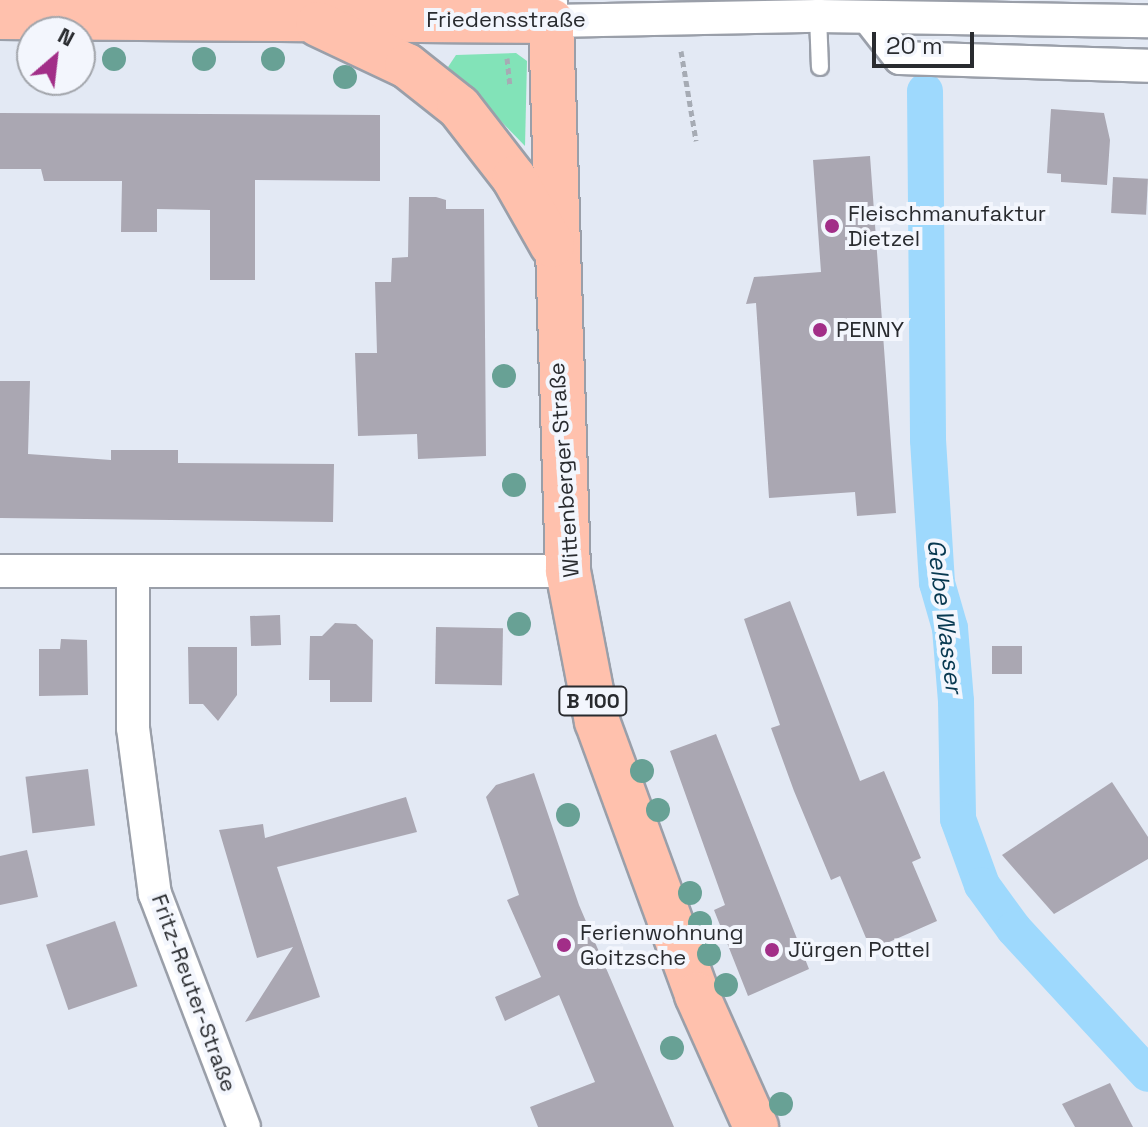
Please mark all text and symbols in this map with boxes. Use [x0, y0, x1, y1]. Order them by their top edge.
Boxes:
street label: Friedensstraße [426, 7, 586, 33]
north arrow [16, 16, 96, 96]
scale bar [876, 16, 978, 66]
text: N [53, 21, 79, 52]
text: 20 m [886, 30, 943, 61]
place label: Fleischmanufaktur Dietzel [848, 200, 1046, 252]
marker: Fleischmanufaktur Dietzel [823, 217, 841, 235]
place label: PENNY [836, 317, 904, 343]
marker: PENNY [811, 321, 829, 339]
street label: Wittenberger Straße [543, 362, 585, 578]
water label: Gelbe Wasser [921, 537, 969, 695]
road number: B 100 [557, 685, 629, 717]
street label: Fritz-Reuter-Straße [146, 891, 242, 1095]
place label: Ferienwohnung Goitzsche [580, 919, 744, 970]
marker: Ferienwohnung Goitzsche [555, 936, 573, 954]
place label: Jürgen Pottel [788, 937, 930, 963]
marker: Jürgen Pottel [763, 941, 781, 959]

